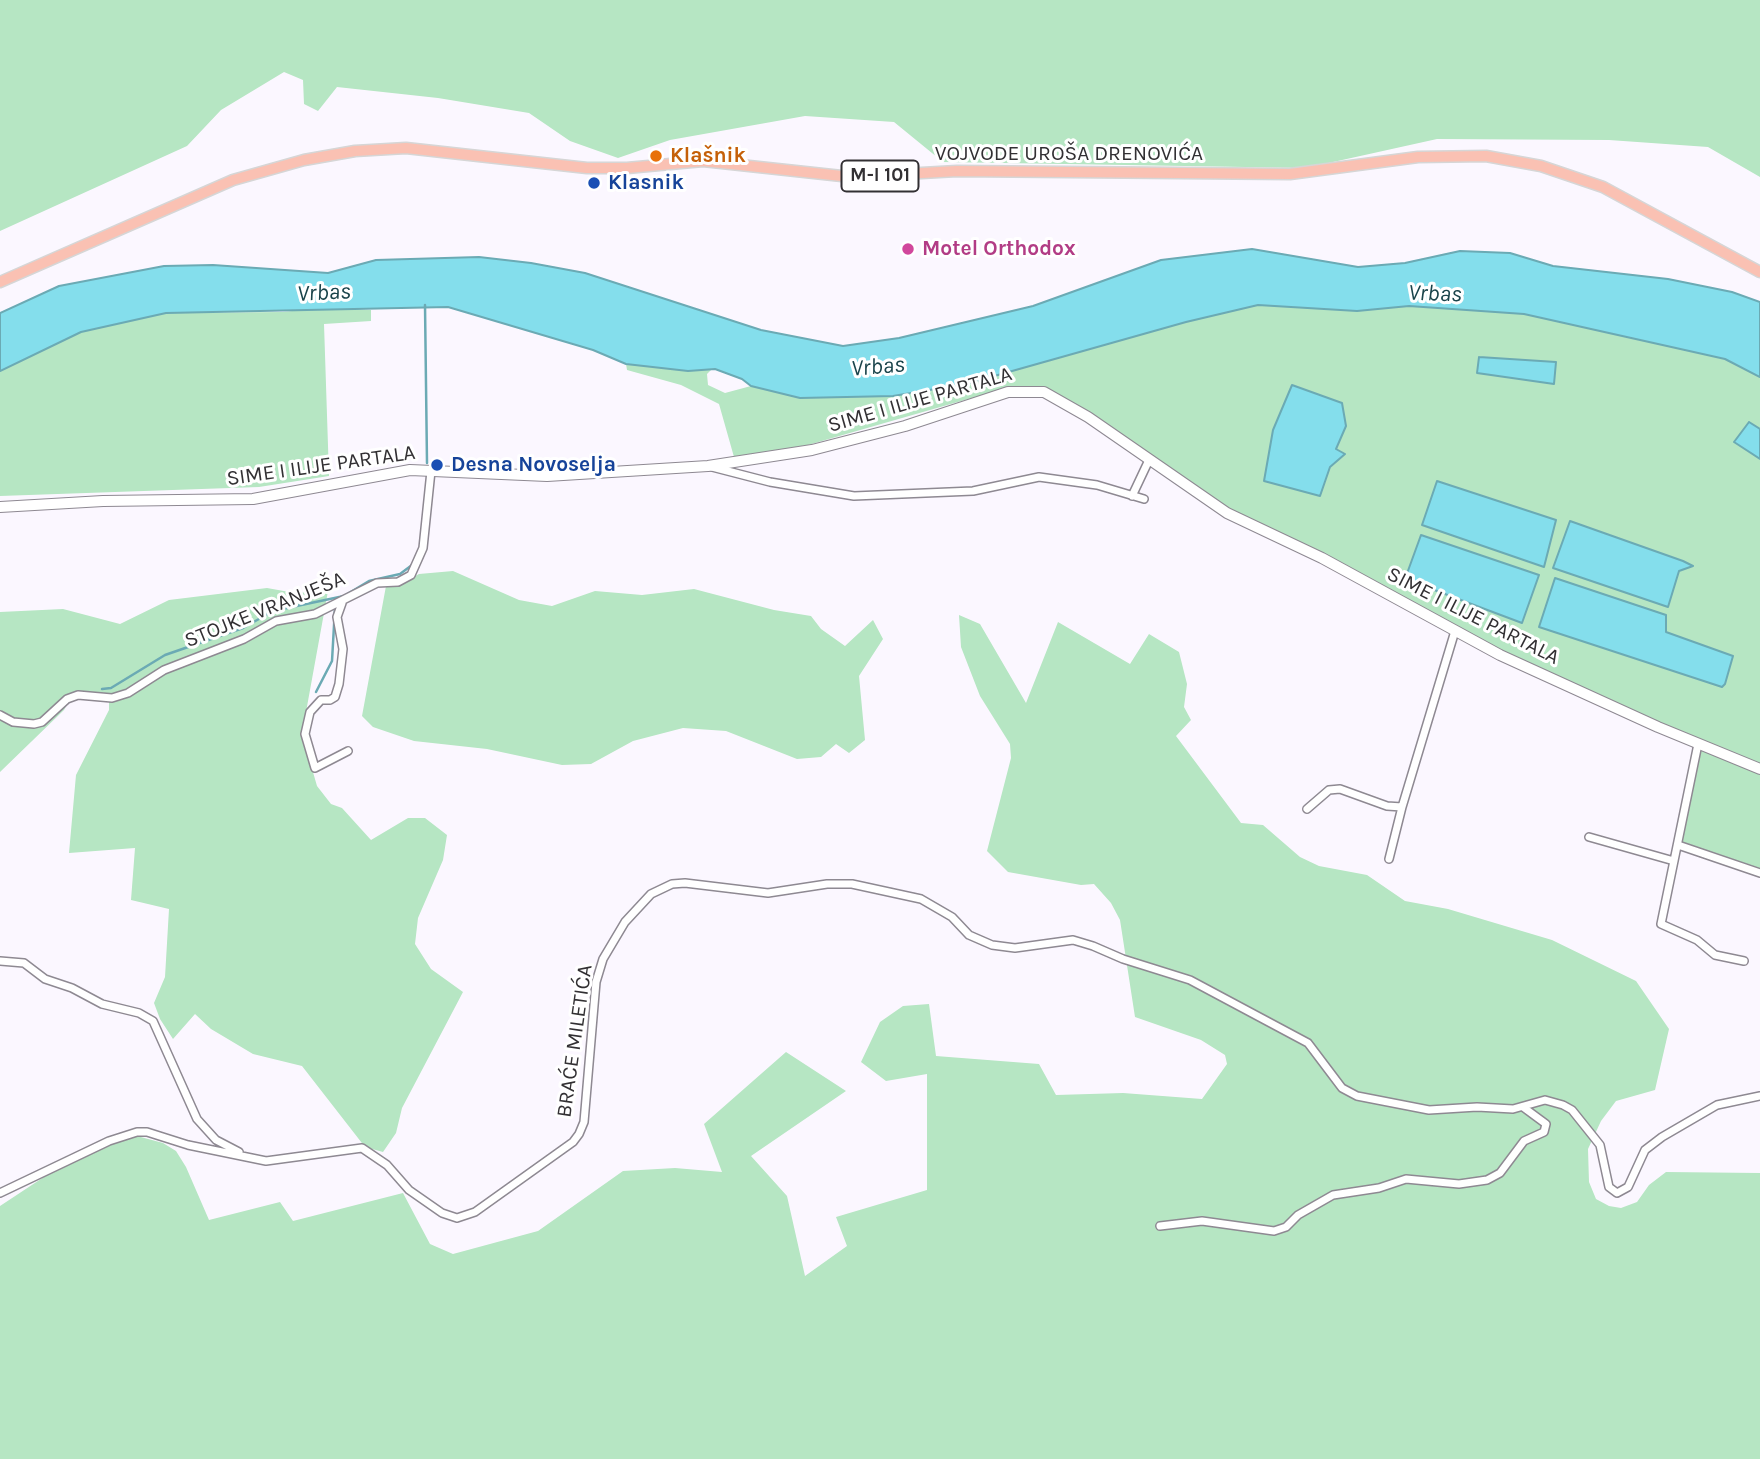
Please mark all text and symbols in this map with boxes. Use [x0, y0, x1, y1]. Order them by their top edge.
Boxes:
street label: VOJVODE UROŠA DRENOVIĆA [935, 141, 1203, 167]
place label: Klašnik [670, 143, 746, 169]
marker: Klašnik [648, 148, 664, 164]
road number: M-I 101 [842, 160, 918, 192]
place label: Klasnik [608, 170, 684, 196]
marker: Klasnik [586, 175, 602, 191]
place label: Motel Orthodox [922, 236, 1076, 262]
marker: Motel Orthodox [900, 241, 916, 257]
water label: Vrbas [296, 278, 352, 308]
water label: Vrbas [1408, 279, 1462, 309]
water label: Vrbas [850, 351, 906, 383]
street label: SIME I ILIJE PARTALA [825, 362, 1015, 438]
street label: SIME I ILIJE PARTALA [225, 440, 417, 492]
place label: Desna Novoselja [451, 452, 616, 478]
marker: Desna Novoselja [429, 457, 445, 473]
street label: SIME I ILIJE PARTALA [1383, 562, 1563, 670]
street label: STOJKE VRANJEŠA [181, 566, 349, 654]
street label: BRAĆE MILETIĆA [552, 963, 598, 1119]

